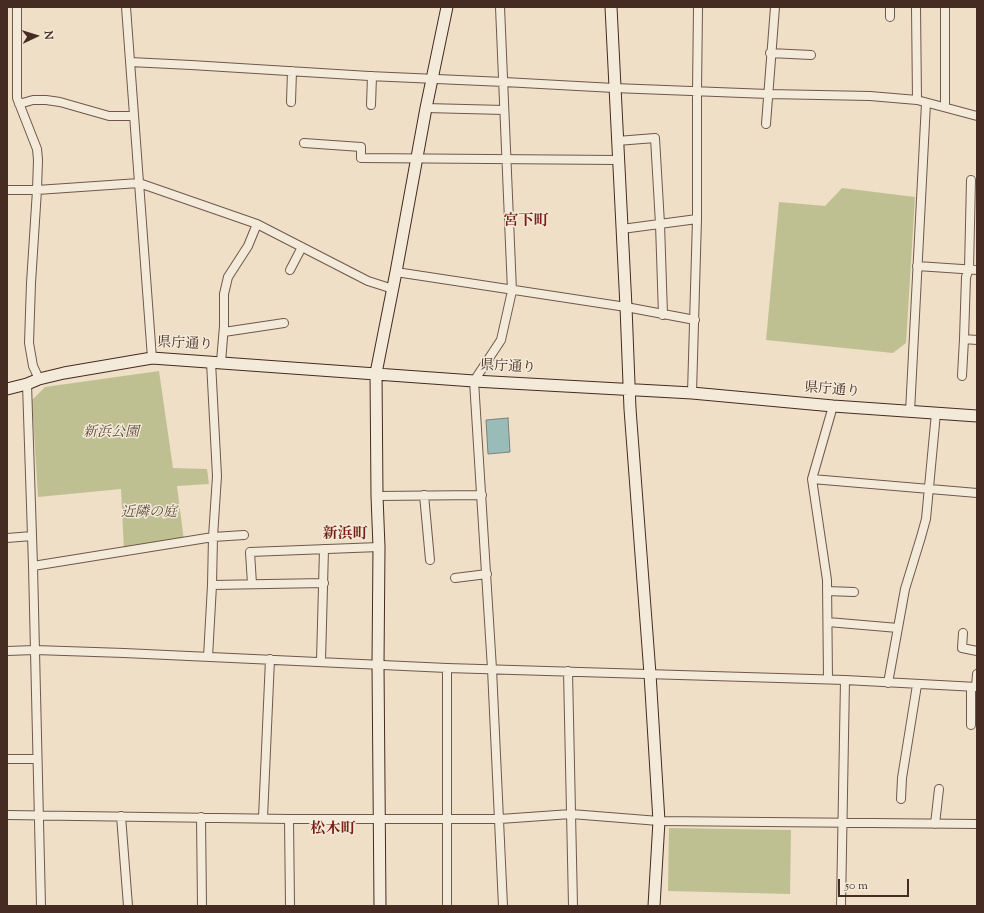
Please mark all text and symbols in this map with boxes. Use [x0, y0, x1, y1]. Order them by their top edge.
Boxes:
north arrow [16, 16, 56, 56]
text: N [40, 30, 56, 40]
district label: 宮下町 [504, 213, 548, 231]
street label: 県庁通り [157, 335, 213, 355]
street label: 県庁通り [480, 358, 536, 378]
street label: 県庁通り [803, 380, 861, 402]
park label: 新浜公園 [83, 426, 139, 442]
park label: 近隣の庭 [121, 506, 177, 522]
district label: 新浜町 [323, 526, 367, 544]
district label: 松木町 [311, 821, 355, 839]
scale bar [840, 871, 911, 897]
text: 50 m [845, 877, 868, 895]

